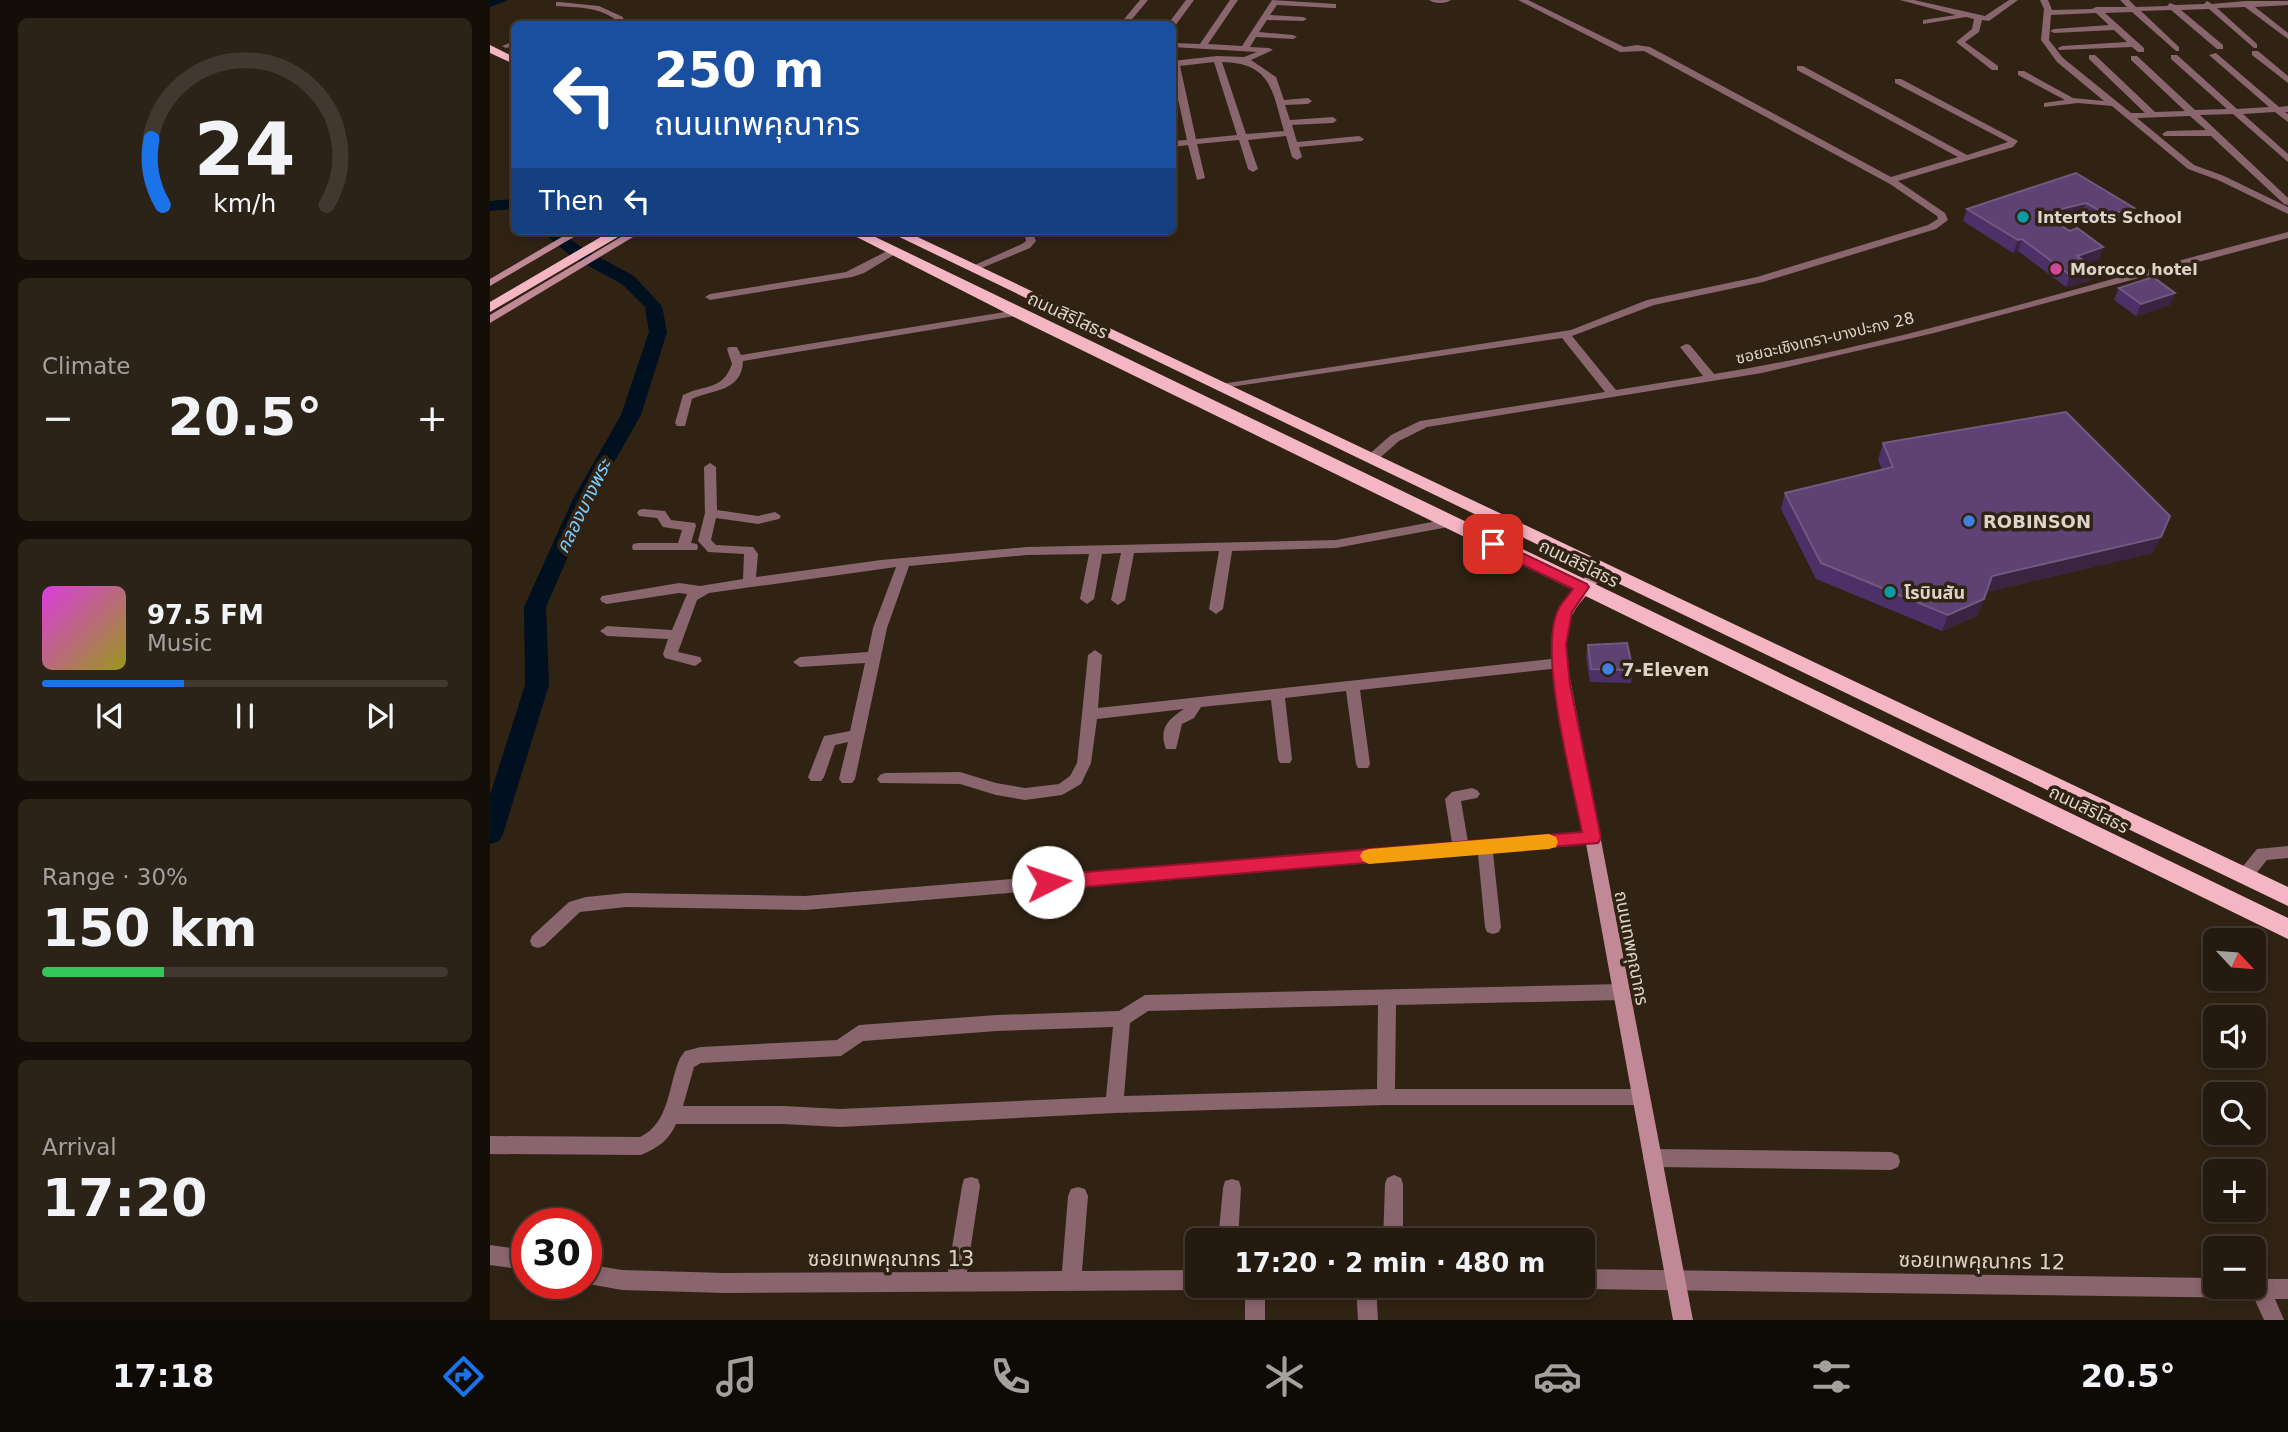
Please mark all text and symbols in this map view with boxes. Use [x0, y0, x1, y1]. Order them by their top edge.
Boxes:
text: 250 m [654, 42, 824, 99]
icon: left [539, 49, 630, 140]
text: ถนนเทพคุณากร [654, 105, 860, 143]
text: 24 [194, 108, 296, 193]
icon: left [618, 182, 656, 220]
text: Then [539, 186, 604, 216]
text: km/h [213, 189, 277, 218]
place label: Intertots School [2037, 208, 2182, 227]
marker: Intertots School [2015, 209, 2031, 225]
place label: Morocco hotel [2070, 260, 2198, 279]
marker: Morocco hotel [2048, 261, 2064, 277]
street label: ถนนสิริโสธร [1024, 287, 1112, 343]
street label: ซอยฉะเชิงเทรา-บางปะกง 28 [1734, 308, 1916, 368]
text: Climate [42, 353, 131, 379]
text: 20.5° [168, 387, 322, 447]
text: − [42, 396, 74, 440]
text: + [416, 396, 448, 440]
water label: คลองบางพระ [551, 454, 616, 557]
place label: ROBINSON [1983, 511, 2091, 532]
marker: ROBINSON [1961, 513, 1977, 529]
pin [1463, 514, 1523, 574]
icon: arrive [1474, 525, 1512, 563]
street label: ถนนสิริโสธร [1536, 535, 1623, 591]
place label: โรบินสัน [1904, 582, 1965, 603]
marker: โรบินสัน [1882, 584, 1898, 600]
text: 97.5 FM [147, 600, 264, 630]
text: Music [147, 630, 212, 656]
place label: 7-Eleven [1622, 659, 1709, 680]
marker: 7-Eleven [1600, 661, 1616, 677]
icon: previous [91, 697, 129, 735]
icon: pause [226, 697, 264, 735]
icon: next [361, 697, 399, 735]
street label: ถนนสิริโสธร [2046, 781, 2133, 837]
position arrow [1011, 845, 1085, 919]
text: Range · 30% [42, 864, 188, 890]
street label: ถนนเทพคุณากร [1610, 889, 1653, 1007]
text: 150 km [42, 898, 257, 958]
north arrow [2203, 928, 2266, 990]
map controls [2203, 928, 2266, 1299]
button: sound [2203, 1005, 2266, 1068]
button: search [2203, 1082, 2266, 1145]
text: Arrival [42, 1134, 117, 1160]
button: + [2203, 1159, 2266, 1222]
text: 17:20 [42, 1168, 208, 1228]
speed limit sign: 30 [511, 1208, 602, 1299]
button: − [2203, 1236, 2266, 1299]
street label: ซอยเทพคุณากร 13 [808, 1247, 974, 1272]
text: 17:20 · 2 min · 480 m [1235, 1248, 1545, 1278]
street label: ซอยเทพคุณากร 12 [1899, 1248, 2065, 1275]
icon: directions [439, 1352, 488, 1401]
icon: music [712, 1352, 761, 1401]
icon: phone [986, 1352, 1035, 1401]
icon: climate [1260, 1352, 1309, 1401]
icon: car [1533, 1352, 1582, 1401]
icon: filters [1807, 1352, 1856, 1401]
text: 17:18 [112, 1357, 214, 1395]
text: 20.5° [2081, 1357, 2176, 1395]

